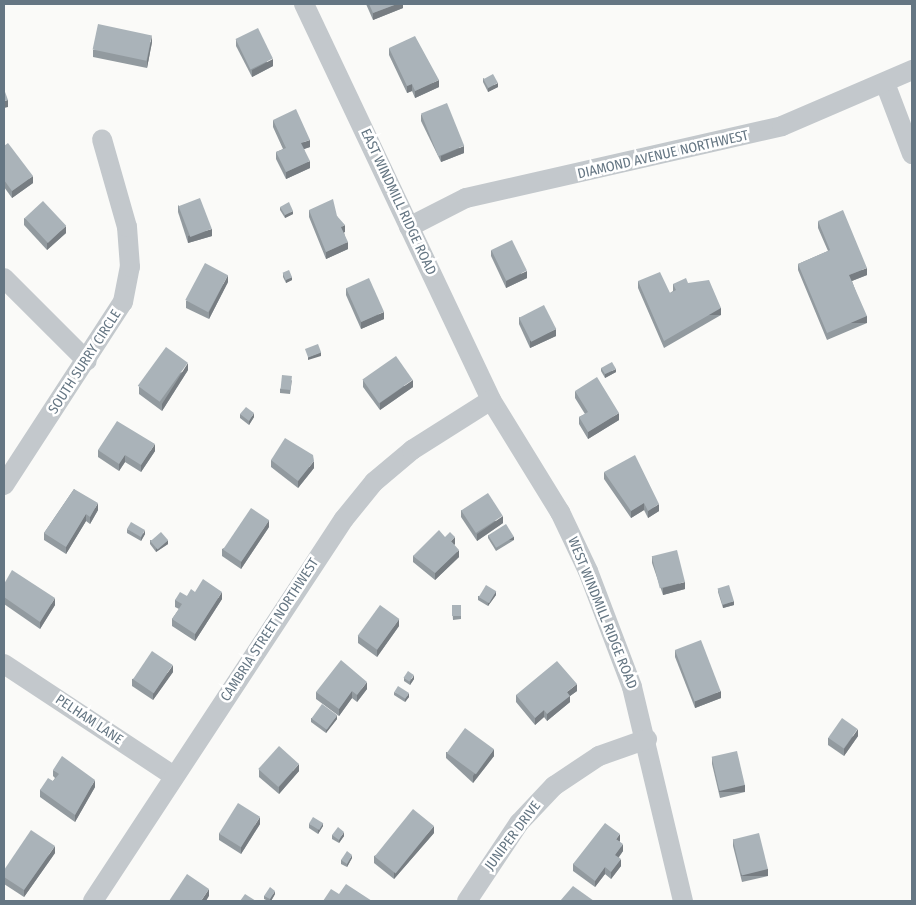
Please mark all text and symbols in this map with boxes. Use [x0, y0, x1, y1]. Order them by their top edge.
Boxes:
street label: EAST WINDMILL RIDGE ROAD [357, 126, 439, 278]
street label: DIAMOND AVENUE NORTHWEST [576, 127, 750, 183]
street label: SOUTH SURRY CIRCLE [45, 307, 125, 417]
street label: WEST WINDMILL RIDGE ROAD [564, 535, 640, 691]
street label: CAMBRIA STREET NORTHWEST [217, 555, 323, 705]
street label: PELHAM LANE [52, 691, 126, 749]
street label: JUNIPER DRIVE [482, 798, 544, 874]

